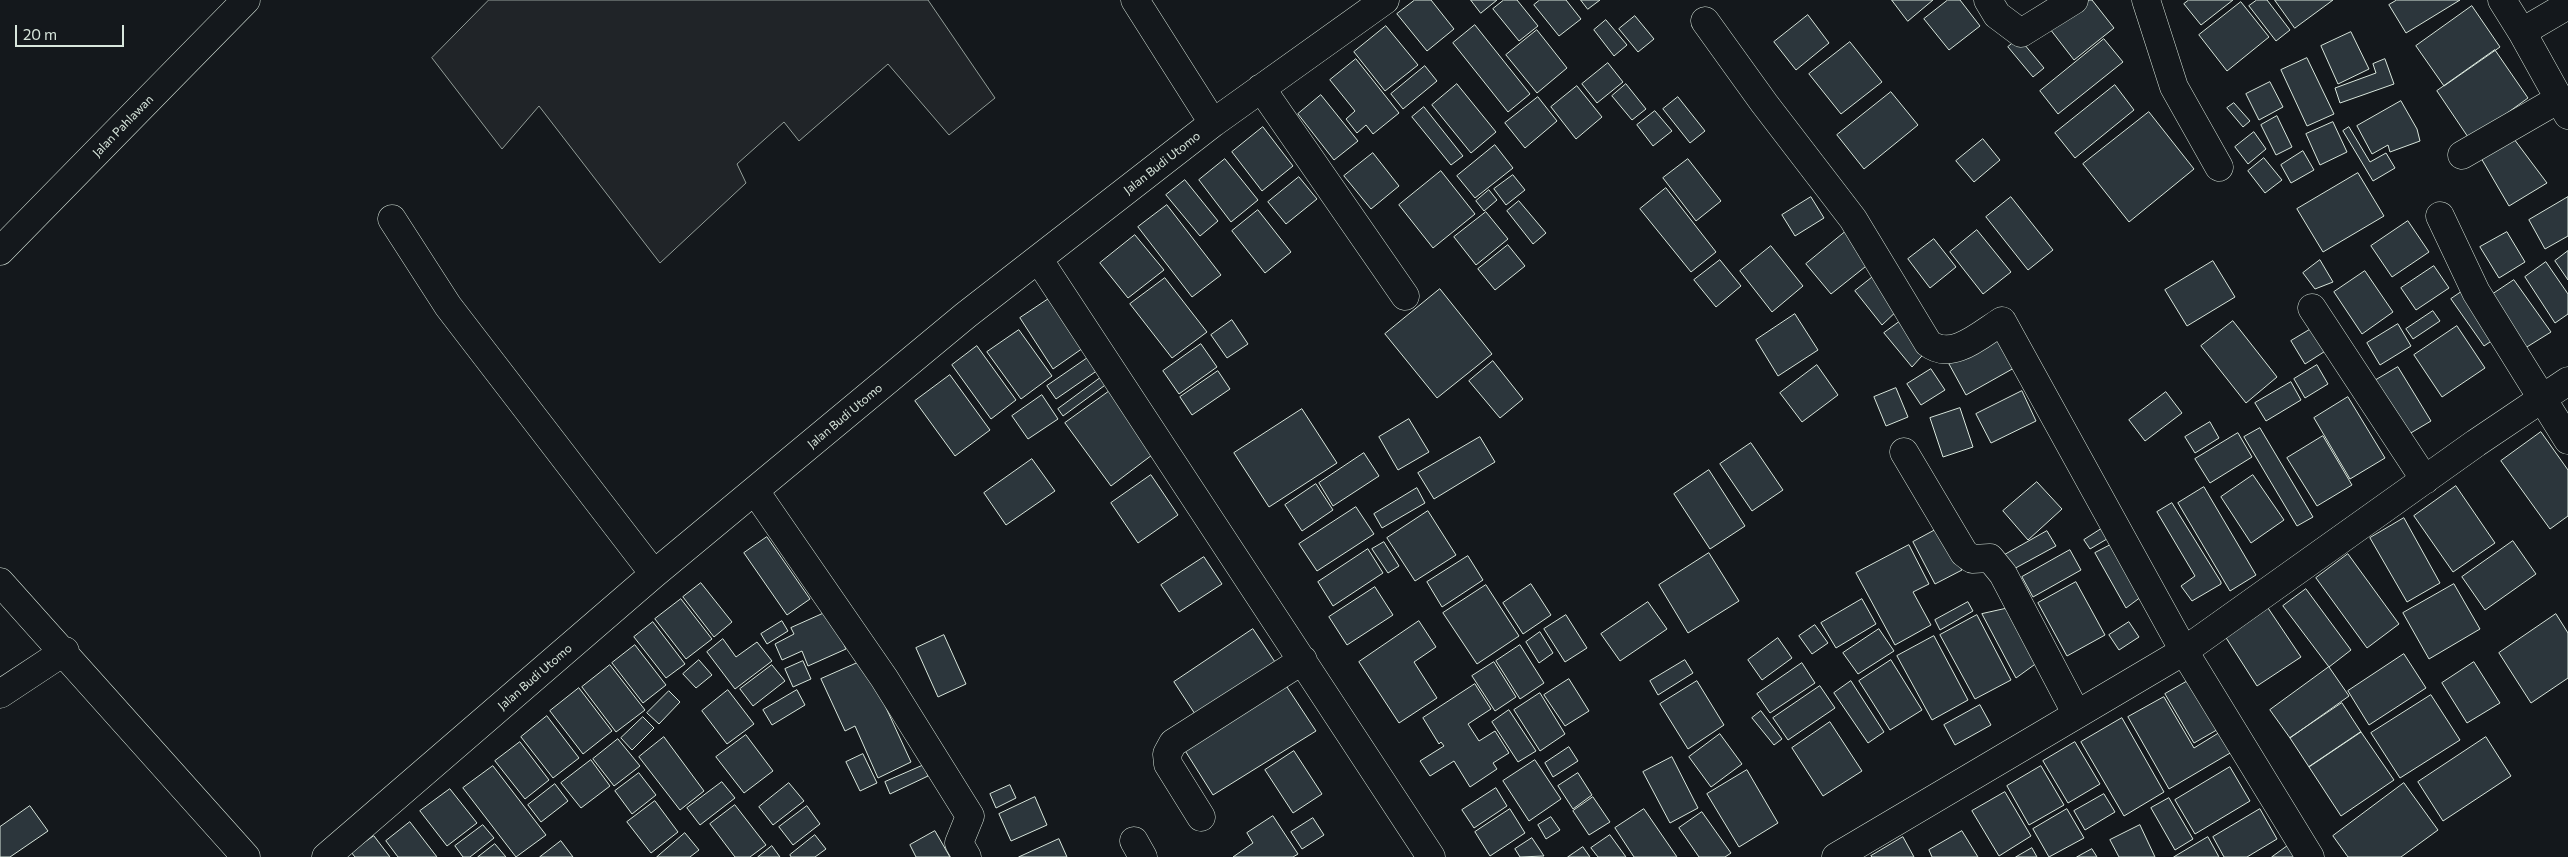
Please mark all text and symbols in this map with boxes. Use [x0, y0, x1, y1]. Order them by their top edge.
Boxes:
scale bar [18, 15, 126, 47]
text: 20 m [23, 25, 57, 43]
street label: Jalan Pahlawan [90, 92, 156, 160]
street label: Jalan Budi Utomo [1121, 129, 1203, 197]
street label: Jalan Budi Utomo [805, 380, 885, 452]
street label: Jalan Budi Utomo [495, 641, 575, 713]

